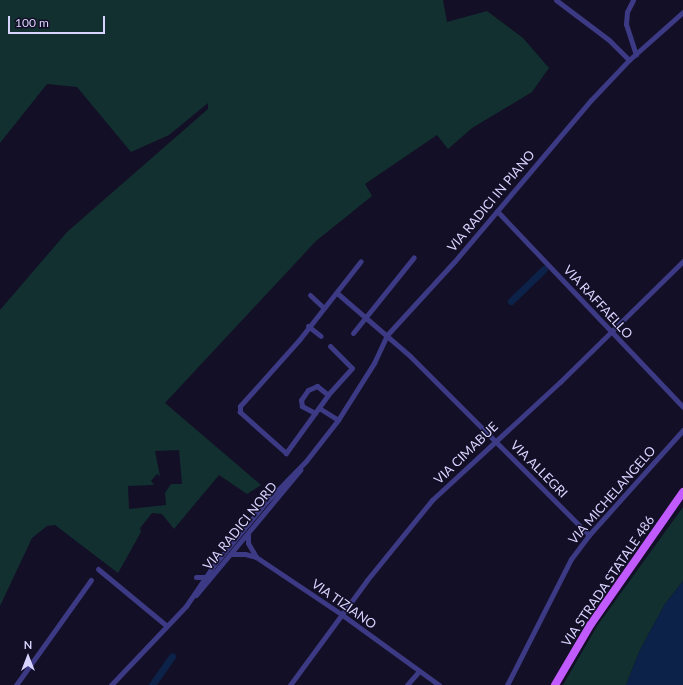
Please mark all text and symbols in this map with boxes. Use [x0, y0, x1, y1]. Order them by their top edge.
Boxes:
scale bar [10, 8, 107, 34]
text: 100 m [15, 15, 49, 30]
street label: VIA RADICI IN PIANO [444, 147, 538, 255]
street label: VIA RAFFAELLO [560, 262, 636, 342]
street label: VIA CIMABUE [431, 418, 501, 488]
street label: VIA ALLEGRI [507, 437, 571, 501]
street label: VIA MICHELANGELO [565, 443, 659, 547]
street label: VIA RADICI NORD [200, 479, 280, 573]
street label: VIA STRADA STATALE 486 [558, 512, 658, 650]
street label: VIA TIZIANO [308, 576, 380, 632]
north arrow [8, 637, 48, 677]
text: N [24, 638, 32, 651]

